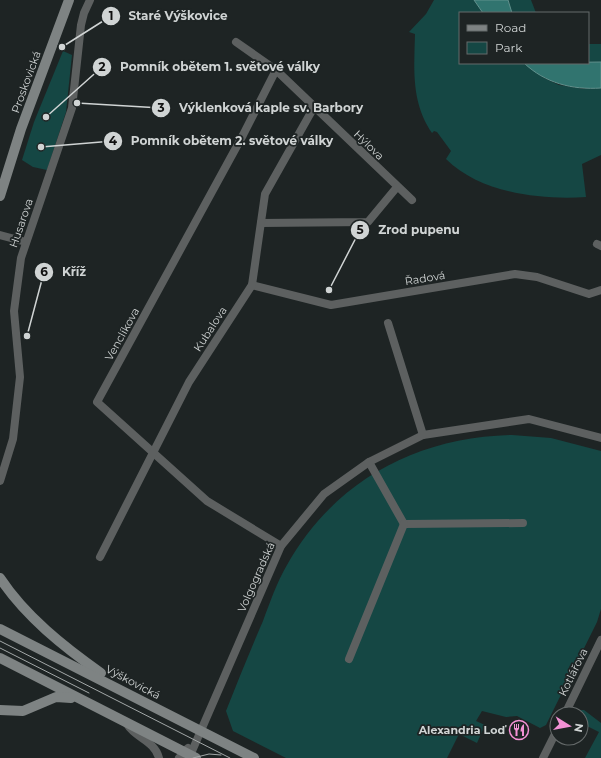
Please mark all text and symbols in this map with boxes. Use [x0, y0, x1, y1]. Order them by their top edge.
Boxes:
callout: Staré Výškovice [101, 4, 236, 28]
text: 1 [109, 8, 113, 23]
text: Staré Výškovice [128, 8, 228, 23]
legend [459, 12, 589, 64]
text: Road [495, 20, 526, 35]
text: Park [495, 40, 523, 55]
street label: Proskovická [8, 49, 44, 115]
callout: Pomník obětem 1. světové války [92, 55, 328, 79]
text: 2 [98, 59, 106, 74]
text: Pomník obětem 1. světové války [120, 59, 321, 74]
callout: Výklenková kaple sv. Barbory [151, 96, 371, 120]
text: 3 [156, 100, 165, 115]
text: Výklenková kaple sv. Barbory [178, 100, 364, 115]
street label: Hýlova [351, 127, 387, 163]
callout: Pomník obětem 2. světové války [103, 129, 341, 153]
text: 4 [109, 133, 118, 148]
text: Pomník obětem 2. světové války [131, 133, 334, 148]
street label: Husarova [6, 196, 36, 250]
callout: Zrod pupenu [350, 218, 467, 242]
text: 5 [356, 222, 364, 237]
text: Zrod pupenu [378, 222, 460, 237]
callout: Kříž [34, 260, 94, 284]
text: 6 [40, 264, 48, 279]
text: Kříž [62, 264, 86, 279]
street label: Řadová [404, 268, 446, 288]
street label: Kubalova [190, 304, 230, 354]
street label: Venclíkova [102, 305, 142, 363]
street label: Volgogradská [234, 540, 278, 614]
street label: Kotlářova [555, 646, 591, 698]
street label: Výškovická [103, 662, 163, 702]
north arrow [549, 706, 589, 746]
restaurant icon: Alexandria Loď [508, 719, 530, 741]
text: N [571, 722, 587, 734]
place label: Alexandria Loď [418, 723, 507, 737]

